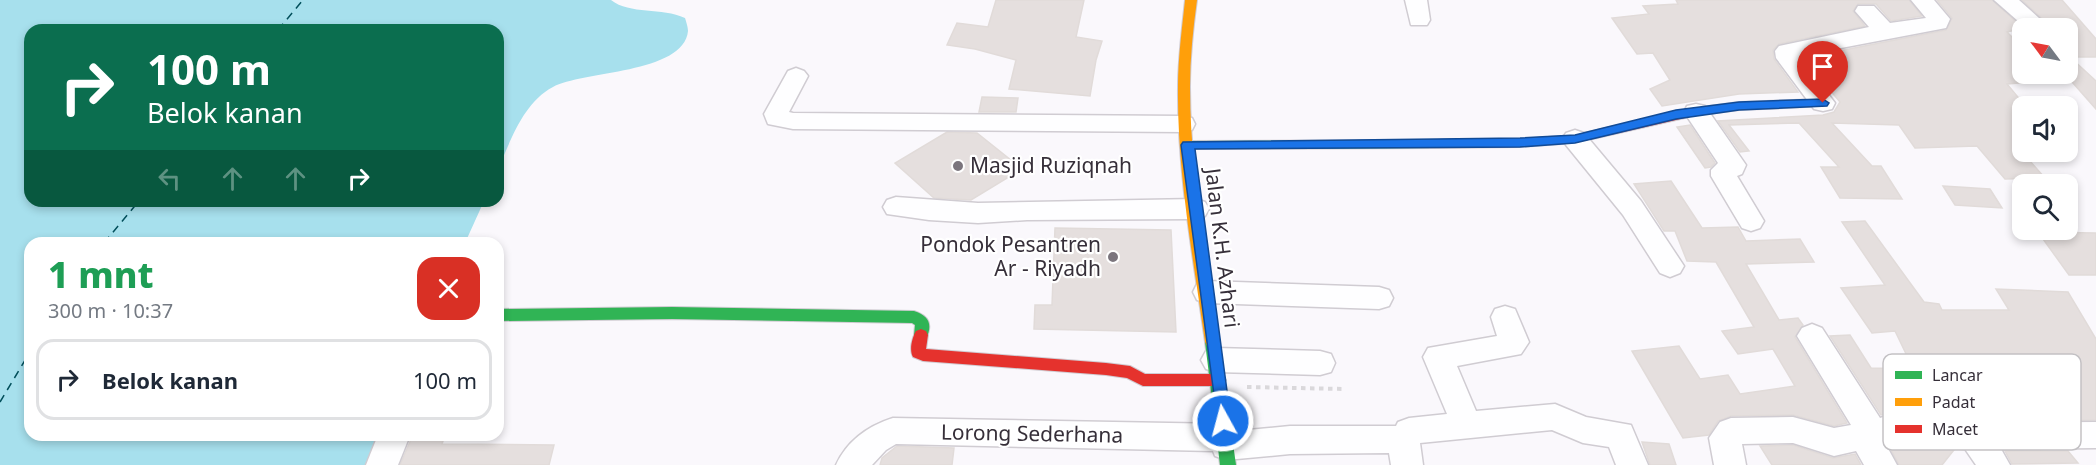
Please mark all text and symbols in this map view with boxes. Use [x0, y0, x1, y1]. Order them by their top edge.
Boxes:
north arrow [2012, 18, 2078, 84]
map controls [2012, 18, 2078, 240]
text: 100 m [147, 40, 271, 97]
pin [1797, 41, 1848, 103]
icon: right [48, 48, 126, 126]
icon: arrive [1806, 50, 1839, 83]
text: Belok kanan [147, 94, 303, 131]
button: sound [2012, 96, 2078, 162]
place label: Masjid Ruziqnah [970, 151, 1132, 179]
marker: Masjid Ruziqnah [951, 159, 965, 173]
icon: left [153, 162, 186, 195]
icon: ahead [216, 162, 249, 195]
icon: ahead [279, 162, 312, 195]
icon: right [342, 162, 375, 195]
street label: Jalan K.H. Azhari [1199, 164, 1247, 329]
button: search [2012, 174, 2078, 240]
place label: Pondok Pesantren Ar - Riyadh [920, 230, 1101, 282]
text: 1 mnt [48, 250, 153, 299]
marker: Pondok Pesantren Ar - Riyadh [1106, 250, 1120, 264]
button: close [417, 257, 480, 320]
text: 300 m · 10:37 [48, 297, 173, 324]
legend [1883, 354, 2081, 450]
icon: right [51, 363, 84, 396]
text: Lancar [1932, 364, 1983, 386]
text: Belok kanan [102, 365, 238, 395]
text: 100 m [413, 365, 477, 395]
position arrow [1191, 389, 1255, 453]
text: Padat [1932, 391, 1975, 413]
street label: Lorong Sederhana [941, 417, 1123, 449]
text: Macet [1932, 418, 1978, 440]

